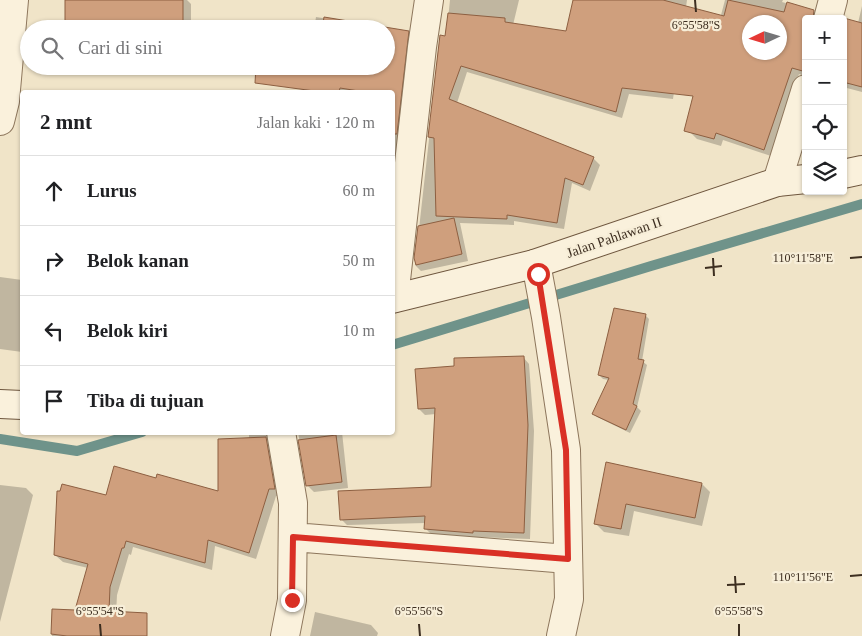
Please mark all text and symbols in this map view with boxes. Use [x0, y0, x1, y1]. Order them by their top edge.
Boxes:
north arrow [742, 15, 787, 60]
map controls [802, 15, 847, 195]
button: + [802, 15, 847, 60]
text: 6°55'58"S [672, 18, 720, 32]
search box [20, 20, 395, 75]
icon: search [38, 34, 66, 62]
text: Cari di sini [78, 37, 162, 58]
button: − [802, 60, 847, 105]
button: locate [802, 105, 847, 150]
text: 2 mnt [40, 110, 92, 134]
text: Jalan kaki · 120 m [257, 114, 375, 131]
button: layers [802, 150, 847, 195]
icon: ahead [40, 177, 68, 205]
text: Lurus [87, 180, 137, 201]
text: 60 m [343, 182, 375, 199]
street label: Jalan Pahlawan II [565, 214, 664, 261]
icon: right [40, 247, 68, 275]
text: Belok kanan [87, 250, 189, 271]
text: 110°11'58"E [773, 251, 833, 265]
text: 50 m [343, 252, 375, 269]
route start [527, 263, 550, 286]
icon: left [40, 317, 68, 345]
text: Belok kiri [87, 320, 168, 341]
text: 10 m [343, 322, 375, 339]
icon: arrive [40, 387, 68, 415]
text: Tiba di tujuan [87, 390, 204, 411]
text: 110°11'56"E [773, 570, 833, 584]
route end [281, 589, 304, 612]
text: 6°55'54"S [76, 604, 124, 618]
text: 6°55'56"S [395, 604, 443, 618]
text: 6°55'58"S [715, 604, 763, 618]

